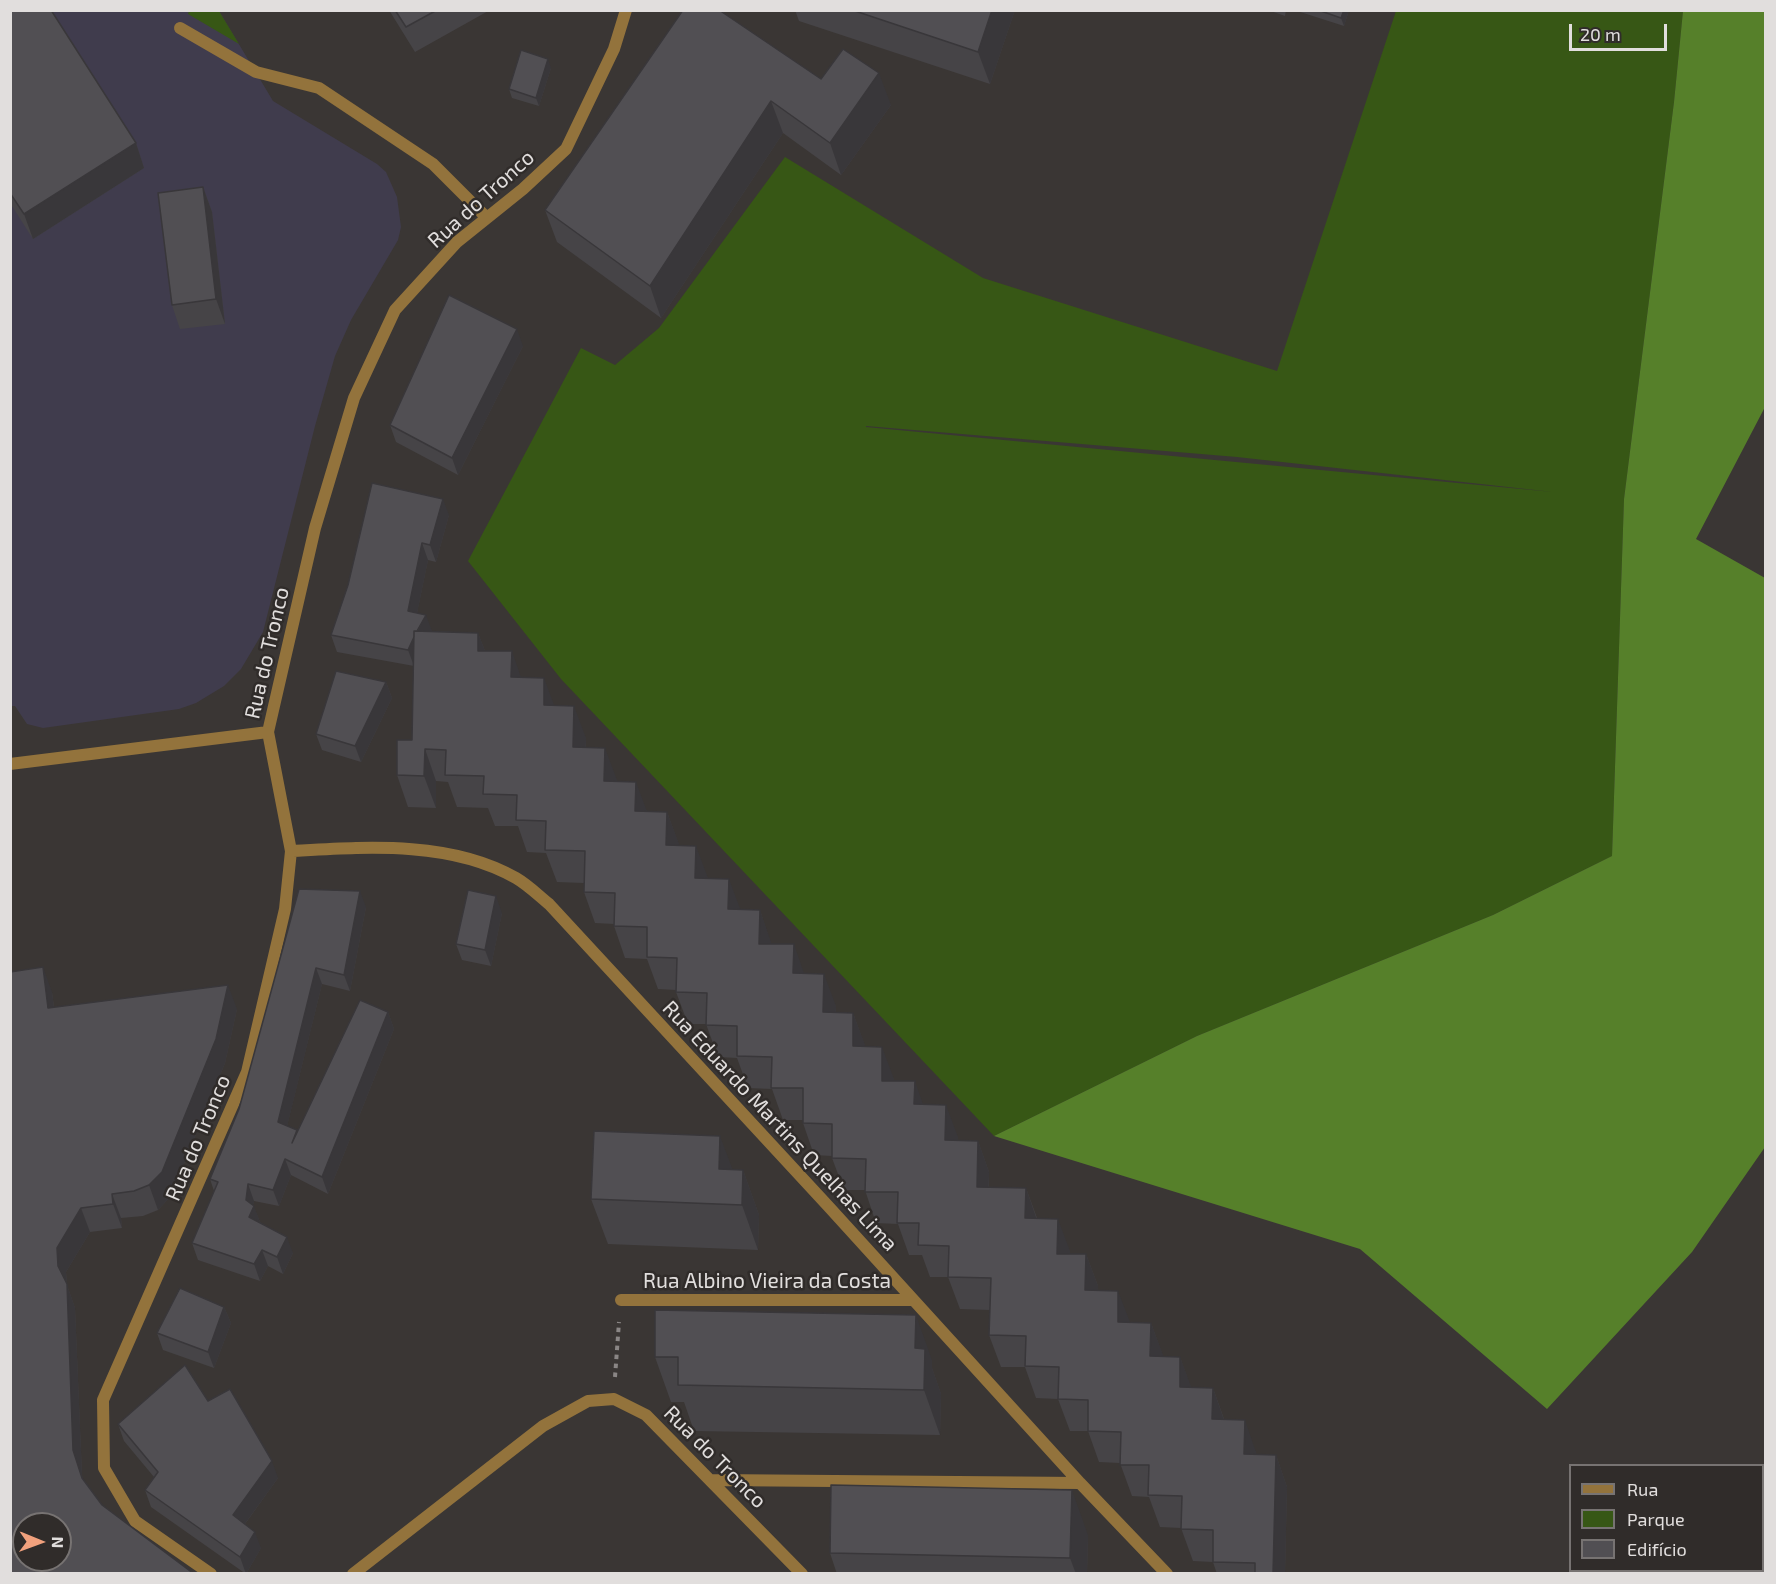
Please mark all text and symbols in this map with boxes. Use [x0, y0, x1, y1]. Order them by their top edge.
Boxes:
scale bar [1572, 12, 1670, 50]
text: 20 m [1580, 23, 1621, 45]
street label: Rua do Tronco [423, 145, 539, 253]
street label: Rua do Tronco [240, 585, 294, 721]
street label: Rua Eduardo Martins Quelhas Lima [657, 996, 903, 1256]
street label: Rua do Tronco [160, 1071, 236, 1205]
street label: Rua Albino Vieira da Costa [643, 1268, 891, 1294]
street label: Rua do Tronco [659, 1401, 771, 1513]
legend [1569, 1464, 1764, 1572]
text: Rua [1627, 1478, 1658, 1500]
text: Parque [1627, 1508, 1685, 1530]
north arrow [12, 1512, 72, 1572]
text: N [49, 1536, 68, 1548]
text: Edifício [1627, 1538, 1687, 1560]

